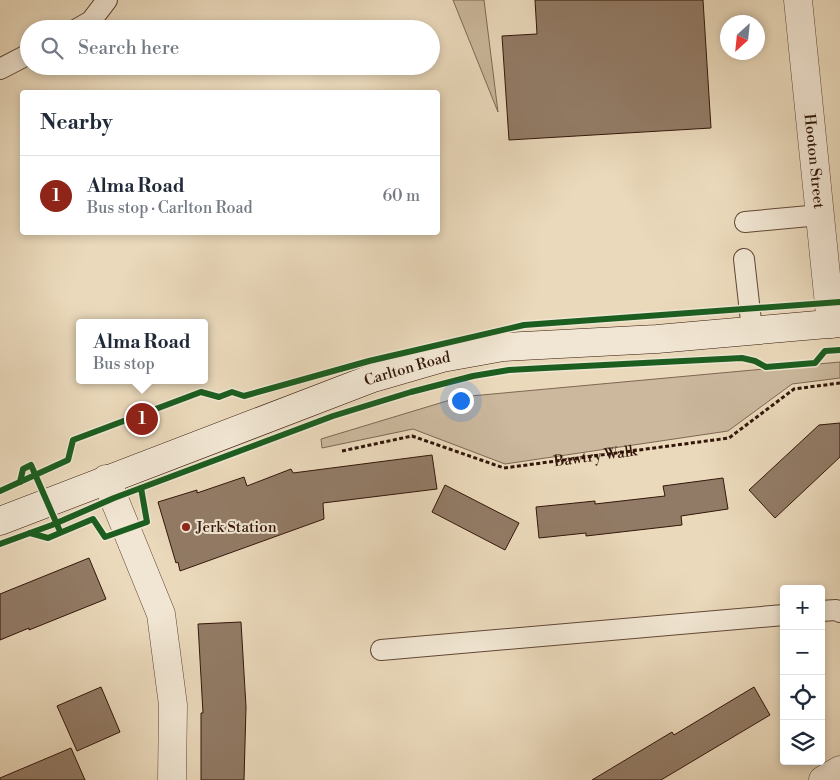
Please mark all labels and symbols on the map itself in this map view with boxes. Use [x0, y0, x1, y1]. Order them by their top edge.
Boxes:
north arrow [720, 15, 765, 60]
street label: Hooton Street [800, 113, 828, 210]
street label: Carlton Road [361, 348, 452, 391]
your location [448, 388, 474, 414]
pin: 1 [126, 400, 158, 438]
street label: Bawtry Walk [552, 441, 639, 471]
place label: Jerk Station [195, 518, 277, 537]
marker: Jerk Station [180, 521, 192, 533]

